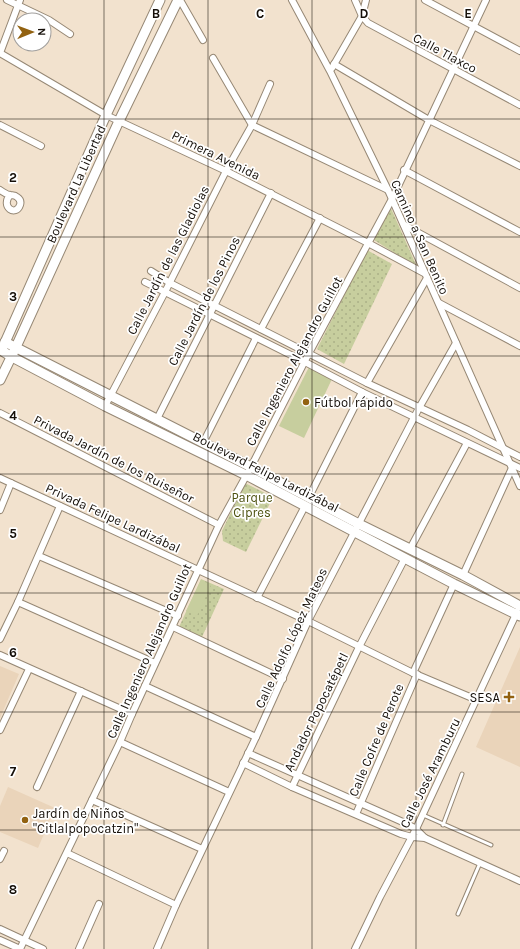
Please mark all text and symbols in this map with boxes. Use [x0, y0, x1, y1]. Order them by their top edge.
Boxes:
text: B [152, 6, 160, 21]
text: C [256, 6, 264, 21]
text: D [360, 6, 369, 21]
text: E [464, 6, 472, 21]
north arrow [12, 12, 52, 52]
text: N [35, 28, 48, 36]
street label: Calle Tlaxco [411, 30, 479, 76]
street label: Boulevard La Libertad [43, 123, 109, 245]
street label: Primera Avenida [169, 127, 263, 183]
text: 2 [9, 170, 17, 185]
street label: Camino a San Benito [388, 177, 452, 297]
street label: Calle Jardín de las Gladiolas [124, 183, 212, 337]
street label: Calle Jardín de los Pinos [165, 234, 243, 368]
street label: Calle Ingeniero Alejandro Guillot [243, 274, 345, 448]
text: 3 [9, 289, 17, 304]
place label: Fútbol rápido [314, 395, 393, 410]
marker: Fútbol rápido [301, 397, 311, 407]
text: 4 [9, 408, 17, 423]
street label: Privada Jardín de los Ruiseñor [31, 412, 197, 506]
street label: Boulevard Felipe Lardizábal [190, 429, 342, 515]
street label: Privada Felipe Lardizábal [43, 480, 183, 556]
park label: Parque Cipres [231, 490, 273, 520]
text: 5 [9, 526, 17, 541]
street label: Calle Ingeniero Alejandro Guillot [104, 561, 194, 741]
street label: Calle Adolfo López Mateos [252, 565, 330, 711]
text: 6 [9, 645, 17, 660]
street label: Andador Popocatépetl [281, 650, 351, 774]
street label: Calle Cofre de Perote [345, 681, 407, 799]
place label: SESA [470, 690, 501, 705]
marker: SESA [503, 691, 515, 703]
street label: Calle José Aramburu [397, 715, 463, 831]
text: 7 [10, 764, 17, 779]
place label: Jardín de Niños "Citlalpopocatzin" [33, 806, 138, 836]
marker: Jardín de Niños "Citlalpopocatzin" [20, 815, 30, 825]
text: 8 [9, 882, 17, 897]

